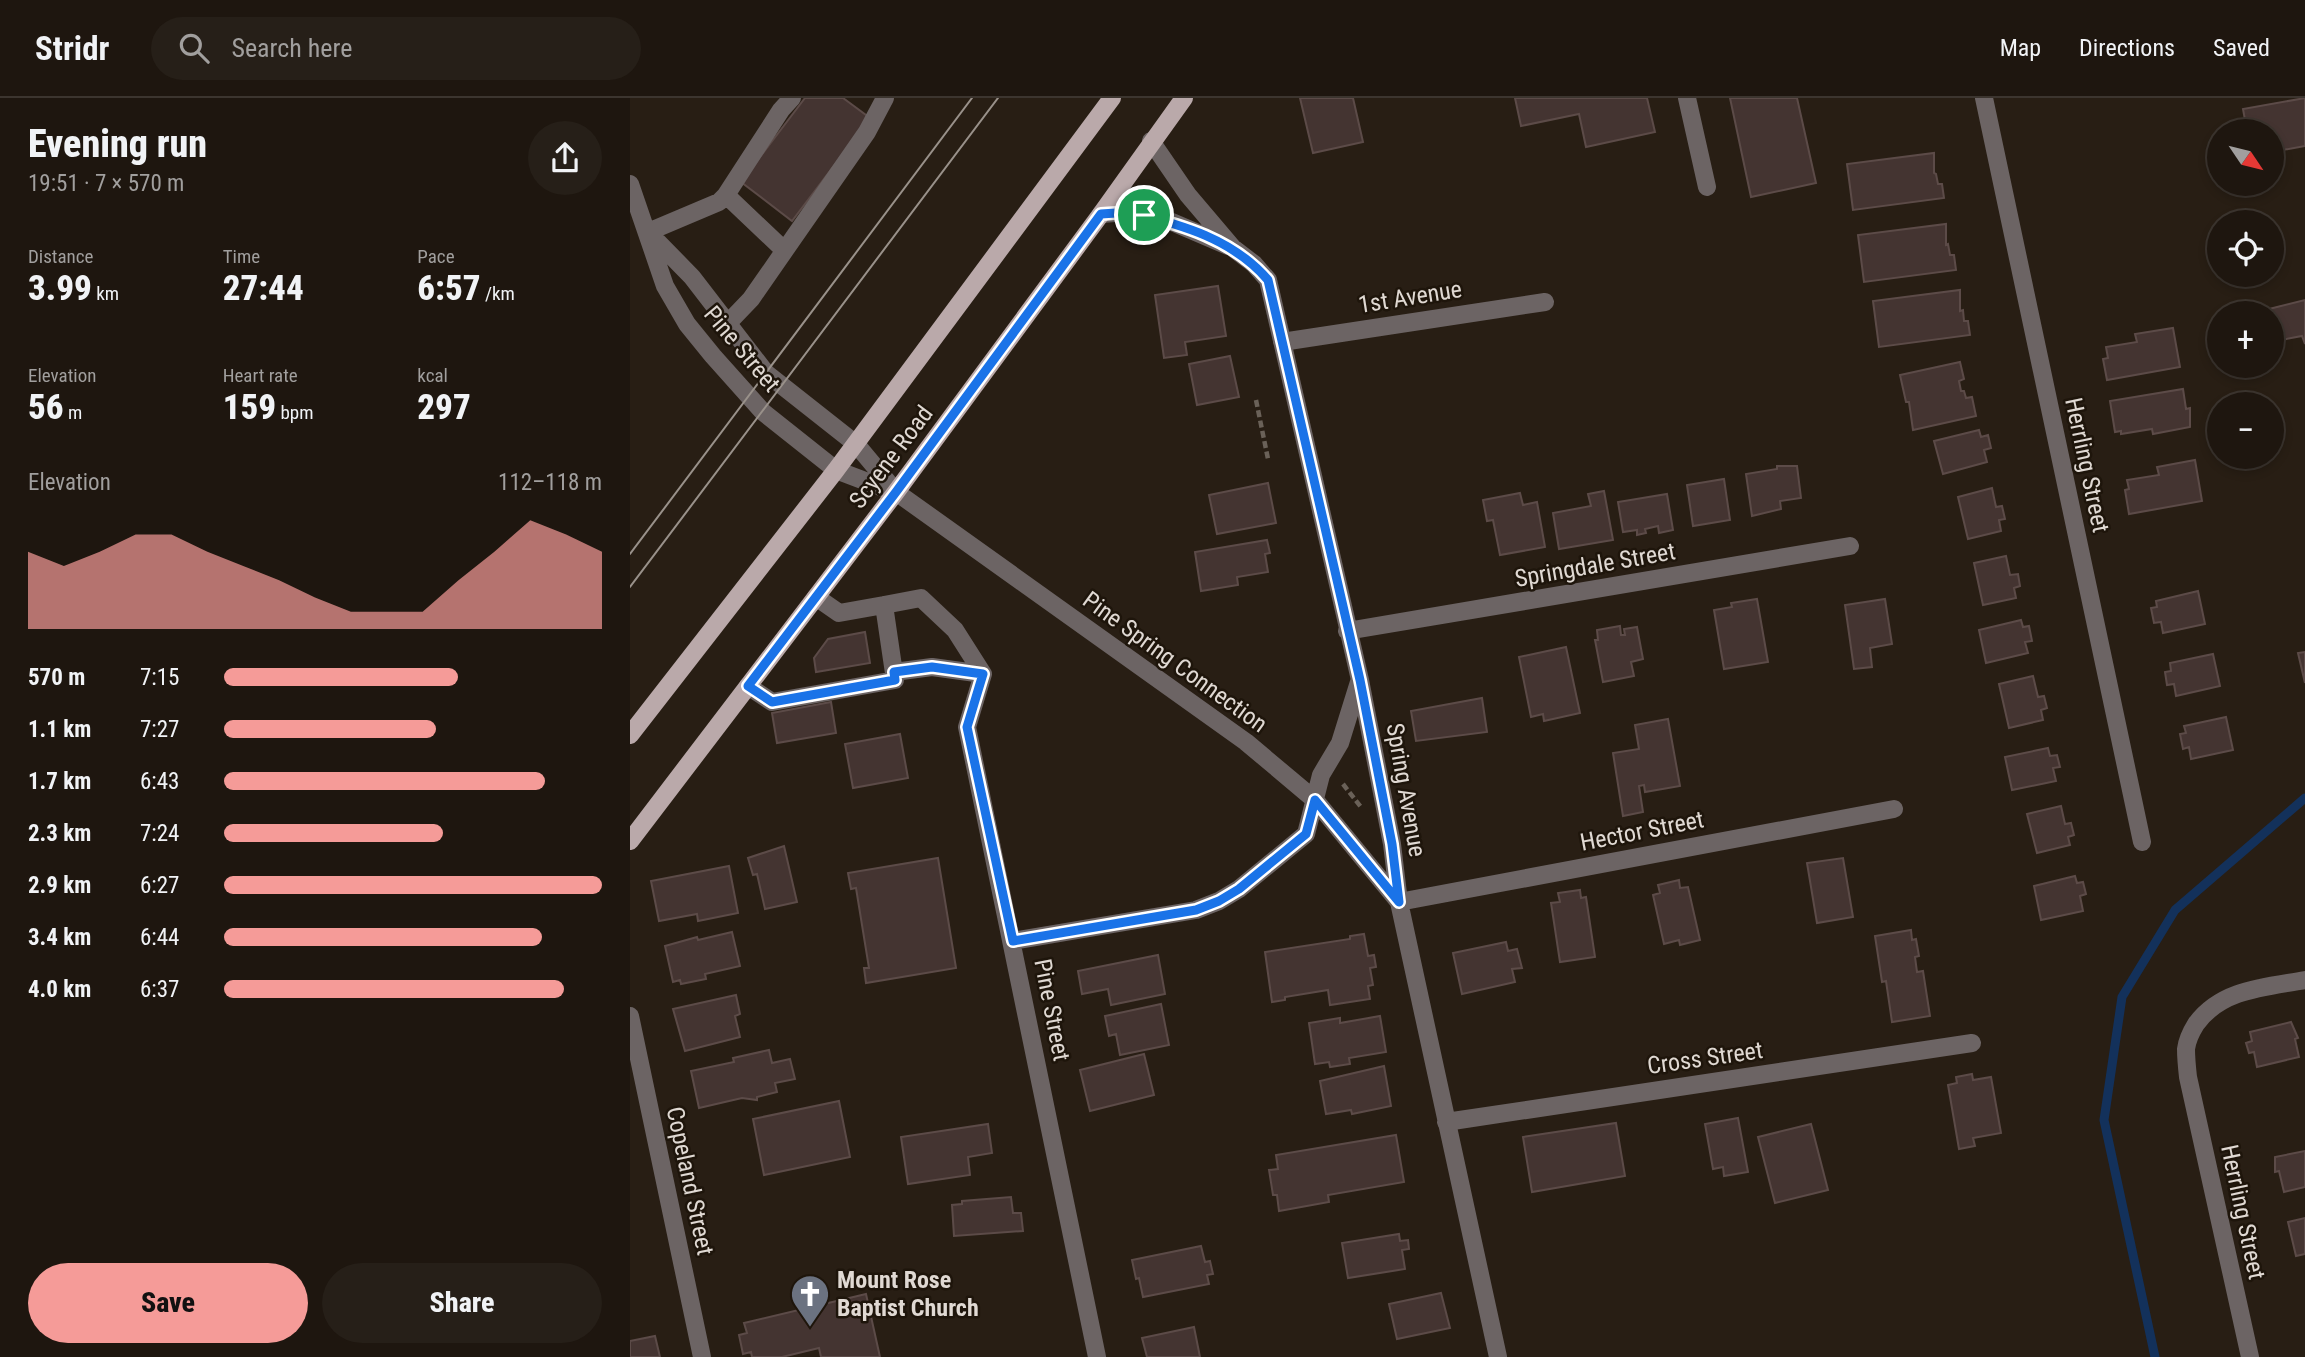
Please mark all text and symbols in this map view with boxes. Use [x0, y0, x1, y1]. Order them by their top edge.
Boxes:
search box [151, 17, 641, 80]
text: Stridr [35, 29, 109, 68]
icon: search [175, 29, 213, 67]
text: Search here [231, 33, 352, 63]
text: Map [2000, 34, 2041, 62]
text: Directions [2079, 34, 2175, 62]
text: Saved [2213, 34, 2270, 62]
north arrow [2207, 119, 2284, 196]
map controls [2207, 119, 2284, 469]
button: share [528, 121, 602, 195]
text: Evening run [28, 122, 207, 166]
text: 19:51 · 7 × 570 m [28, 170, 184, 197]
pin [1114, 185, 1174, 245]
icon: arrive [1125, 196, 1163, 234]
button: locate [2207, 210, 2284, 287]
text: Distance [28, 245, 93, 268]
text: Time [223, 245, 260, 268]
text: Pace [417, 245, 455, 268]
text: 3.99 [28, 268, 92, 309]
text: 27:44 [223, 268, 304, 309]
text: 6:57 [417, 268, 481, 309]
street label: 1st Avenue [1356, 275, 1464, 319]
text: km [92, 282, 119, 305]
text: /km [481, 282, 515, 305]
street label: Pine Street [698, 300, 786, 398]
button: + [2207, 301, 2284, 378]
text: Elevation [28, 364, 96, 387]
text: Heart rate [223, 364, 298, 387]
text: kcal [417, 364, 448, 387]
text: 56 [28, 387, 64, 428]
text: 159 [223, 387, 276, 428]
text: 297 [417, 387, 471, 428]
button: − [2207, 392, 2284, 469]
street label: Herrling Street [2059, 395, 2115, 535]
street label: Scyene Road [843, 400, 939, 514]
text: m [64, 401, 82, 424]
text: bpm [276, 401, 313, 424]
text: Elevation [28, 469, 111, 496]
text: 112–118 m [498, 469, 602, 496]
street label: Springdale Street [1513, 537, 1677, 593]
street label: Pine Spring Connection [1077, 586, 1273, 738]
text: 570 m [28, 664, 85, 691]
text: 7:15 [140, 664, 179, 691]
text: 1.1 km [28, 716, 91, 743]
text: 7:27 [140, 716, 179, 743]
street label: Spring Avenue [1380, 721, 1432, 859]
text: 1.7 km [28, 768, 91, 795]
text: 6:43 [140, 768, 179, 795]
street label: Hector Street [1578, 805, 1706, 857]
text: 2.3 km [28, 820, 91, 847]
text: 7:24 [140, 820, 179, 847]
text: 2.9 km [28, 872, 91, 899]
text: 6:27 [140, 872, 179, 899]
text: 3.4 km [28, 924, 91, 951]
text: 6:44 [140, 924, 179, 951]
street label: Pine Street [1028, 957, 1076, 1063]
text: 4.0 km [28, 976, 91, 1003]
text: 6:37 [140, 976, 179, 1003]
street label: Cross Street [1645, 1036, 1765, 1080]
street label: Copeland Street [661, 1104, 719, 1258]
street label: Herrling Street [2215, 1142, 2271, 1282]
button: Save [28, 1263, 308, 1343]
button: Share [322, 1263, 602, 1343]
place label: Mount Rose Baptist Church [837, 1266, 979, 1322]
church icon: Mount Rose Baptist Church [789, 1273, 831, 1328]

